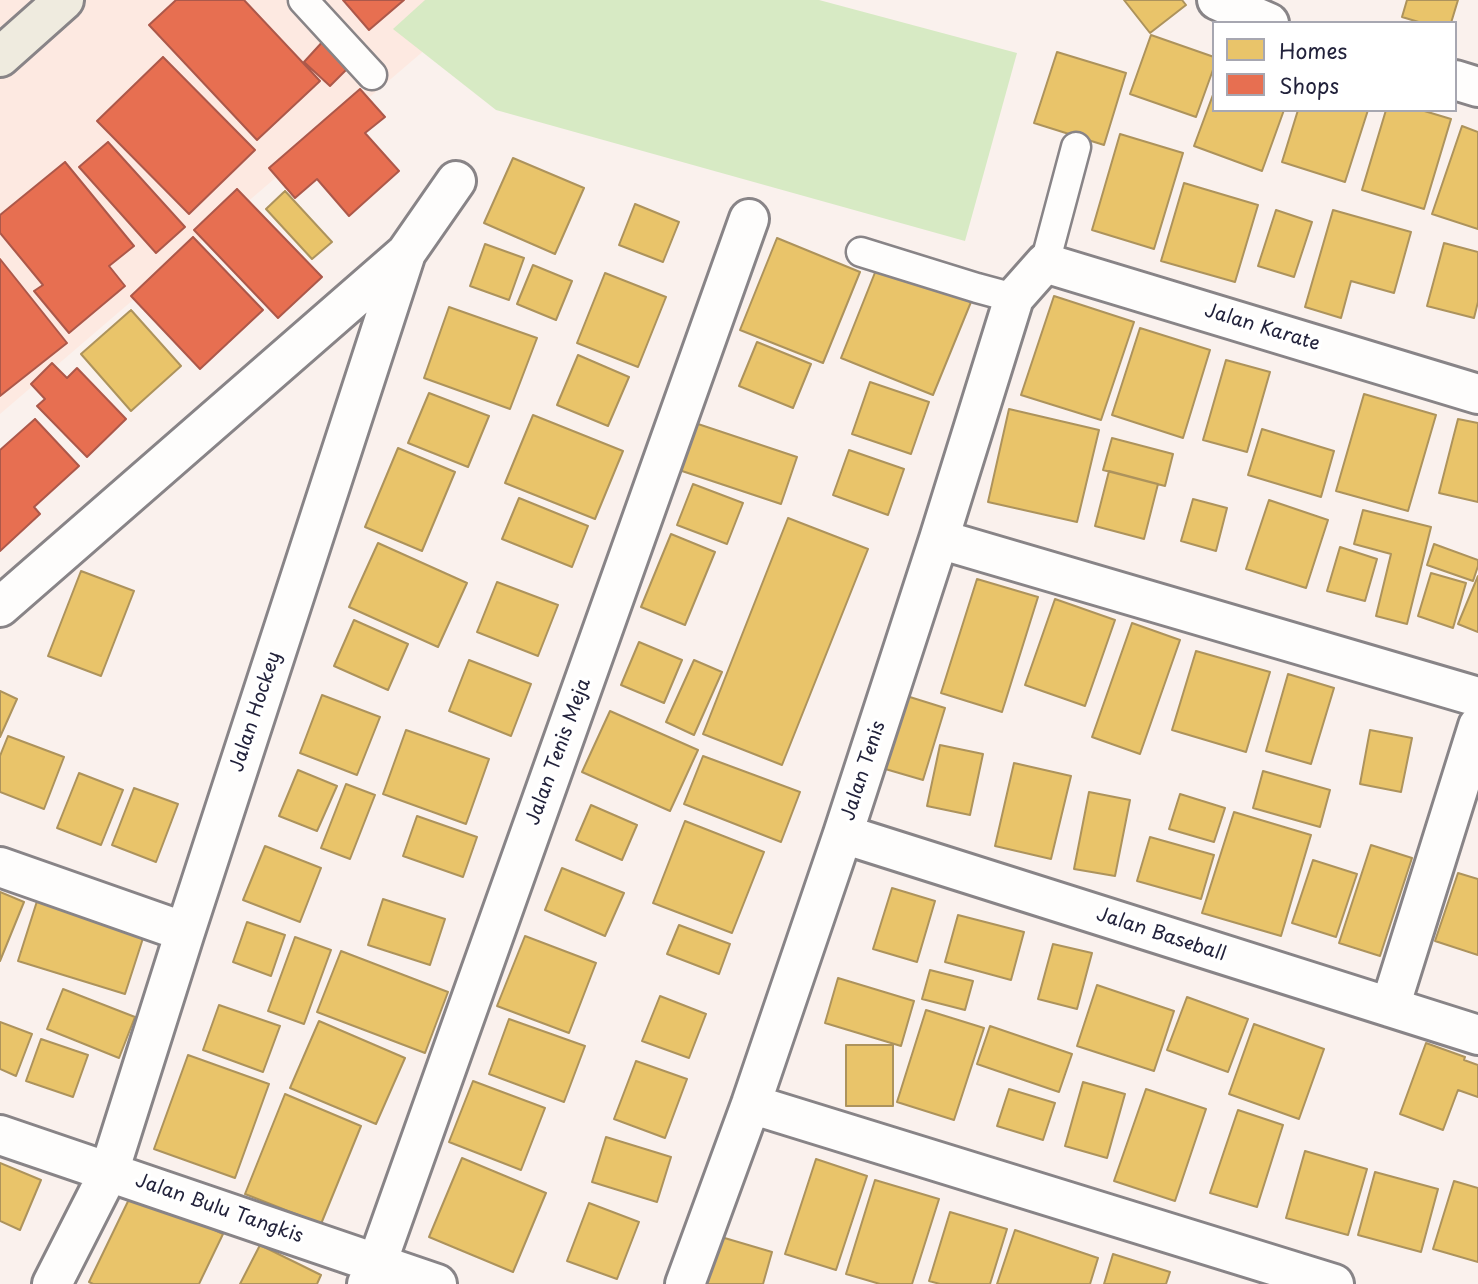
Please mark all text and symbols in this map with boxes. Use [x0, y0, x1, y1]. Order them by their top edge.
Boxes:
legend [1212, 21, 1457, 112]
text: Homes [1279, 34, 1347, 66]
text: Shops [1279, 69, 1339, 101]
street label: Jalan Karate [1202, 300, 1322, 356]
street label: Jalan Hockey [226, 649, 286, 775]
street label: Jalan Tenis Meja [522, 676, 596, 828]
street label: Jalan Tenis [837, 718, 891, 824]
street label: Jalan Baseball [1093, 903, 1229, 967]
street label: Jalan Bulu Tangkis [132, 1170, 306, 1248]

